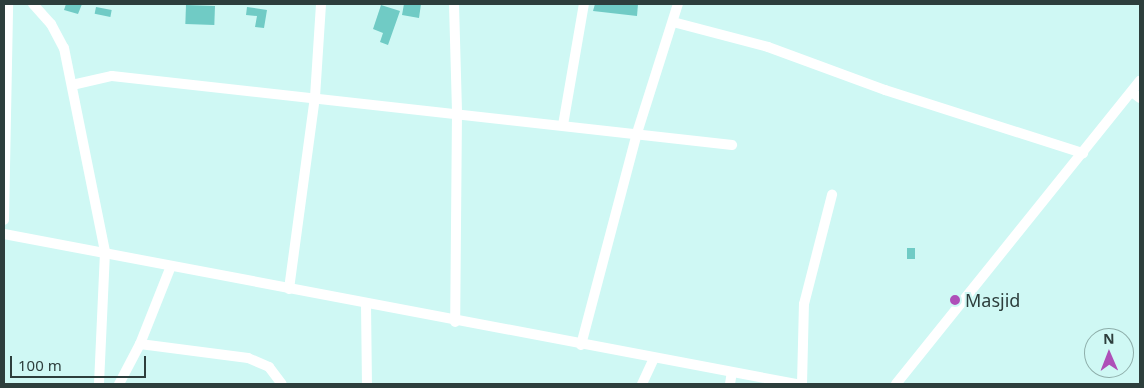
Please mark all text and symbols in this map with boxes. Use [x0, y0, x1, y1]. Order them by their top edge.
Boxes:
place label: Masjid [965, 289, 1020, 311]
marker: Masjid [949, 294, 961, 306]
north arrow [1084, 328, 1134, 378]
text: N [1103, 329, 1115, 348]
scale bar [12, 346, 149, 378]
text: 100 m [18, 355, 62, 375]

